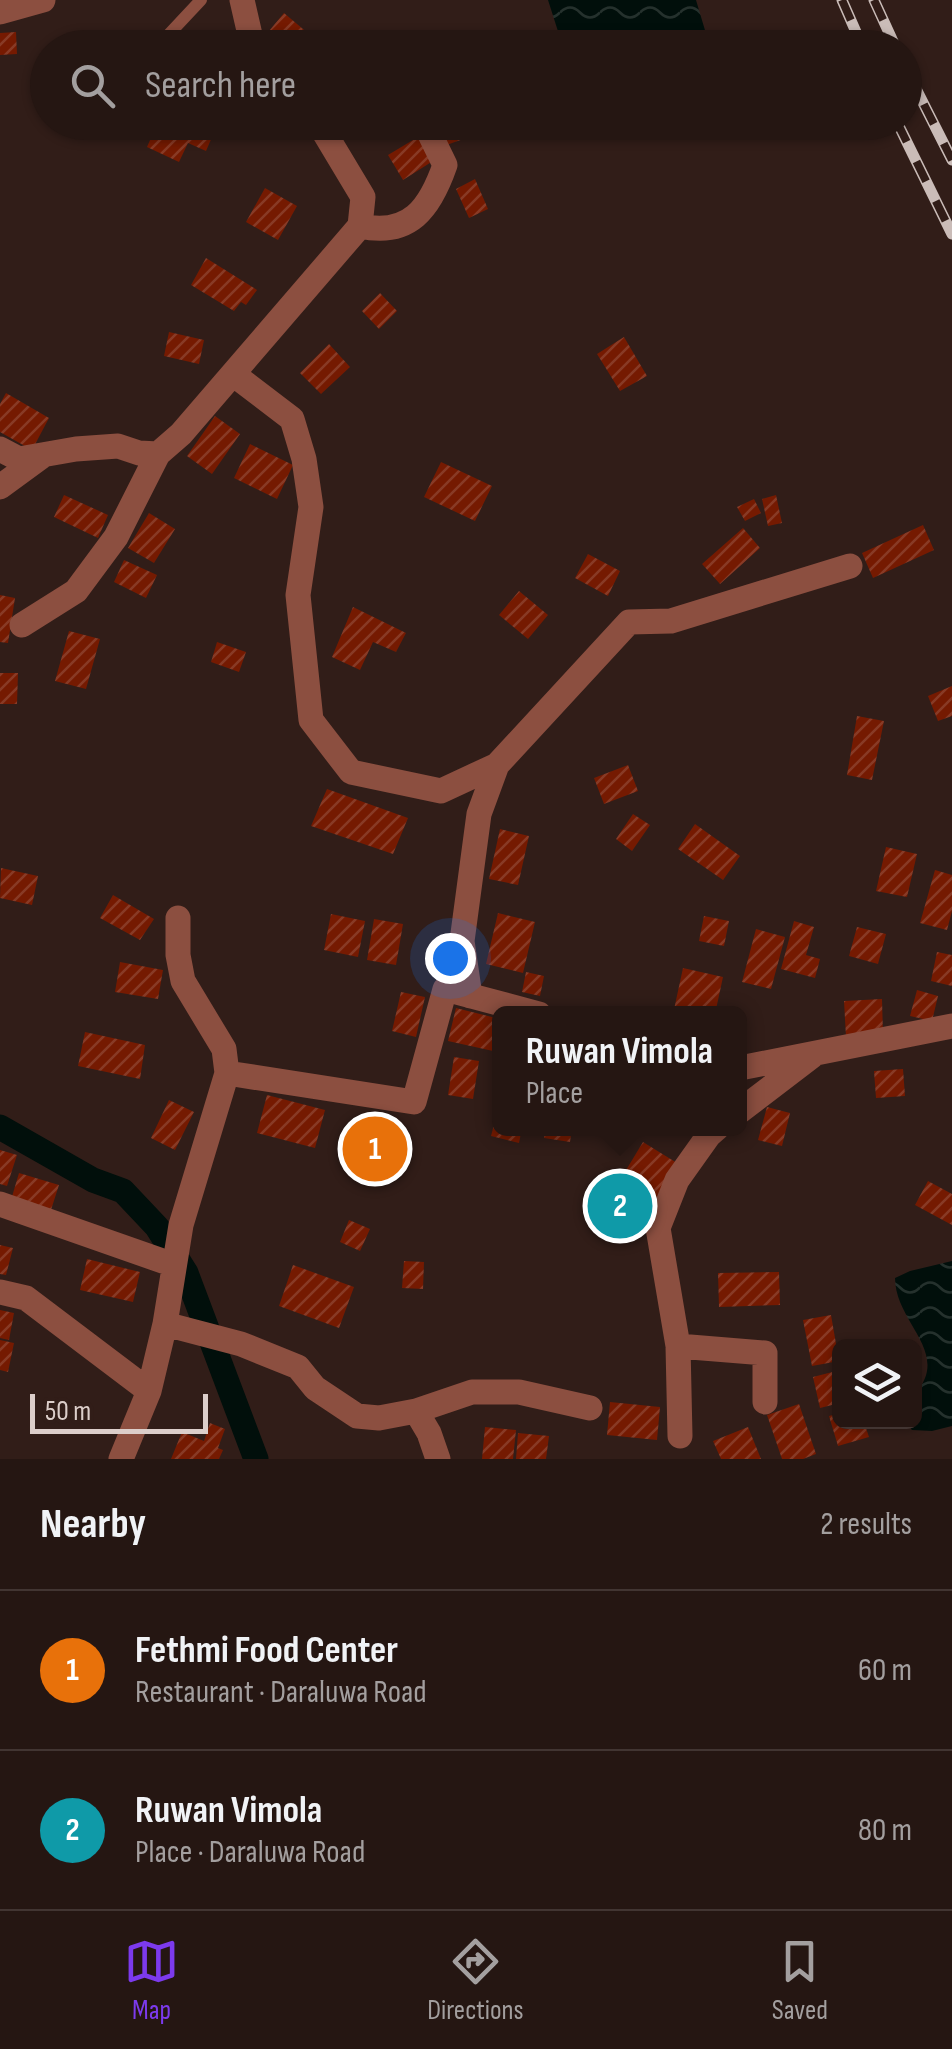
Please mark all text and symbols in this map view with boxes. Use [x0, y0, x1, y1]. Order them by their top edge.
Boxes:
search box [30, 30, 922, 140]
icon: search [65, 58, 120, 113]
text: Search here [145, 63, 296, 108]
your location [425, 933, 476, 984]
popup [492, 1006, 747, 1136]
text: Ruwan Vimola [526, 1029, 713, 1074]
text: Place [526, 1074, 583, 1113]
pin: 1 [342, 1112, 408, 1186]
pin: 2 [588, 1168, 652, 1244]
map controls [832, 1339, 922, 1429]
button: layers [832, 1339, 922, 1429]
scale bar [30, 1389, 208, 1434]
text: 50 m [45, 1395, 91, 1428]
text: Nearby [40, 1499, 146, 1550]
text: 2 results [820, 1505, 912, 1544]
text: Fethmi Food Center [135, 1628, 398, 1673]
text: 1 [66, 1651, 79, 1690]
text: 60 m [858, 1651, 912, 1690]
text: Restaurant · Daraluwa Road [135, 1673, 427, 1712]
text: Ruwan Vimola [135, 1788, 322, 1833]
text: 2 [65, 1811, 80, 1850]
text: 80 m [858, 1811, 912, 1850]
text: Place · Daraluwa Road [135, 1833, 365, 1872]
tab: Map [124, 1934, 179, 2027]
tab: Directions [427, 1934, 524, 2027]
tab: Saved [772, 1934, 828, 2027]

